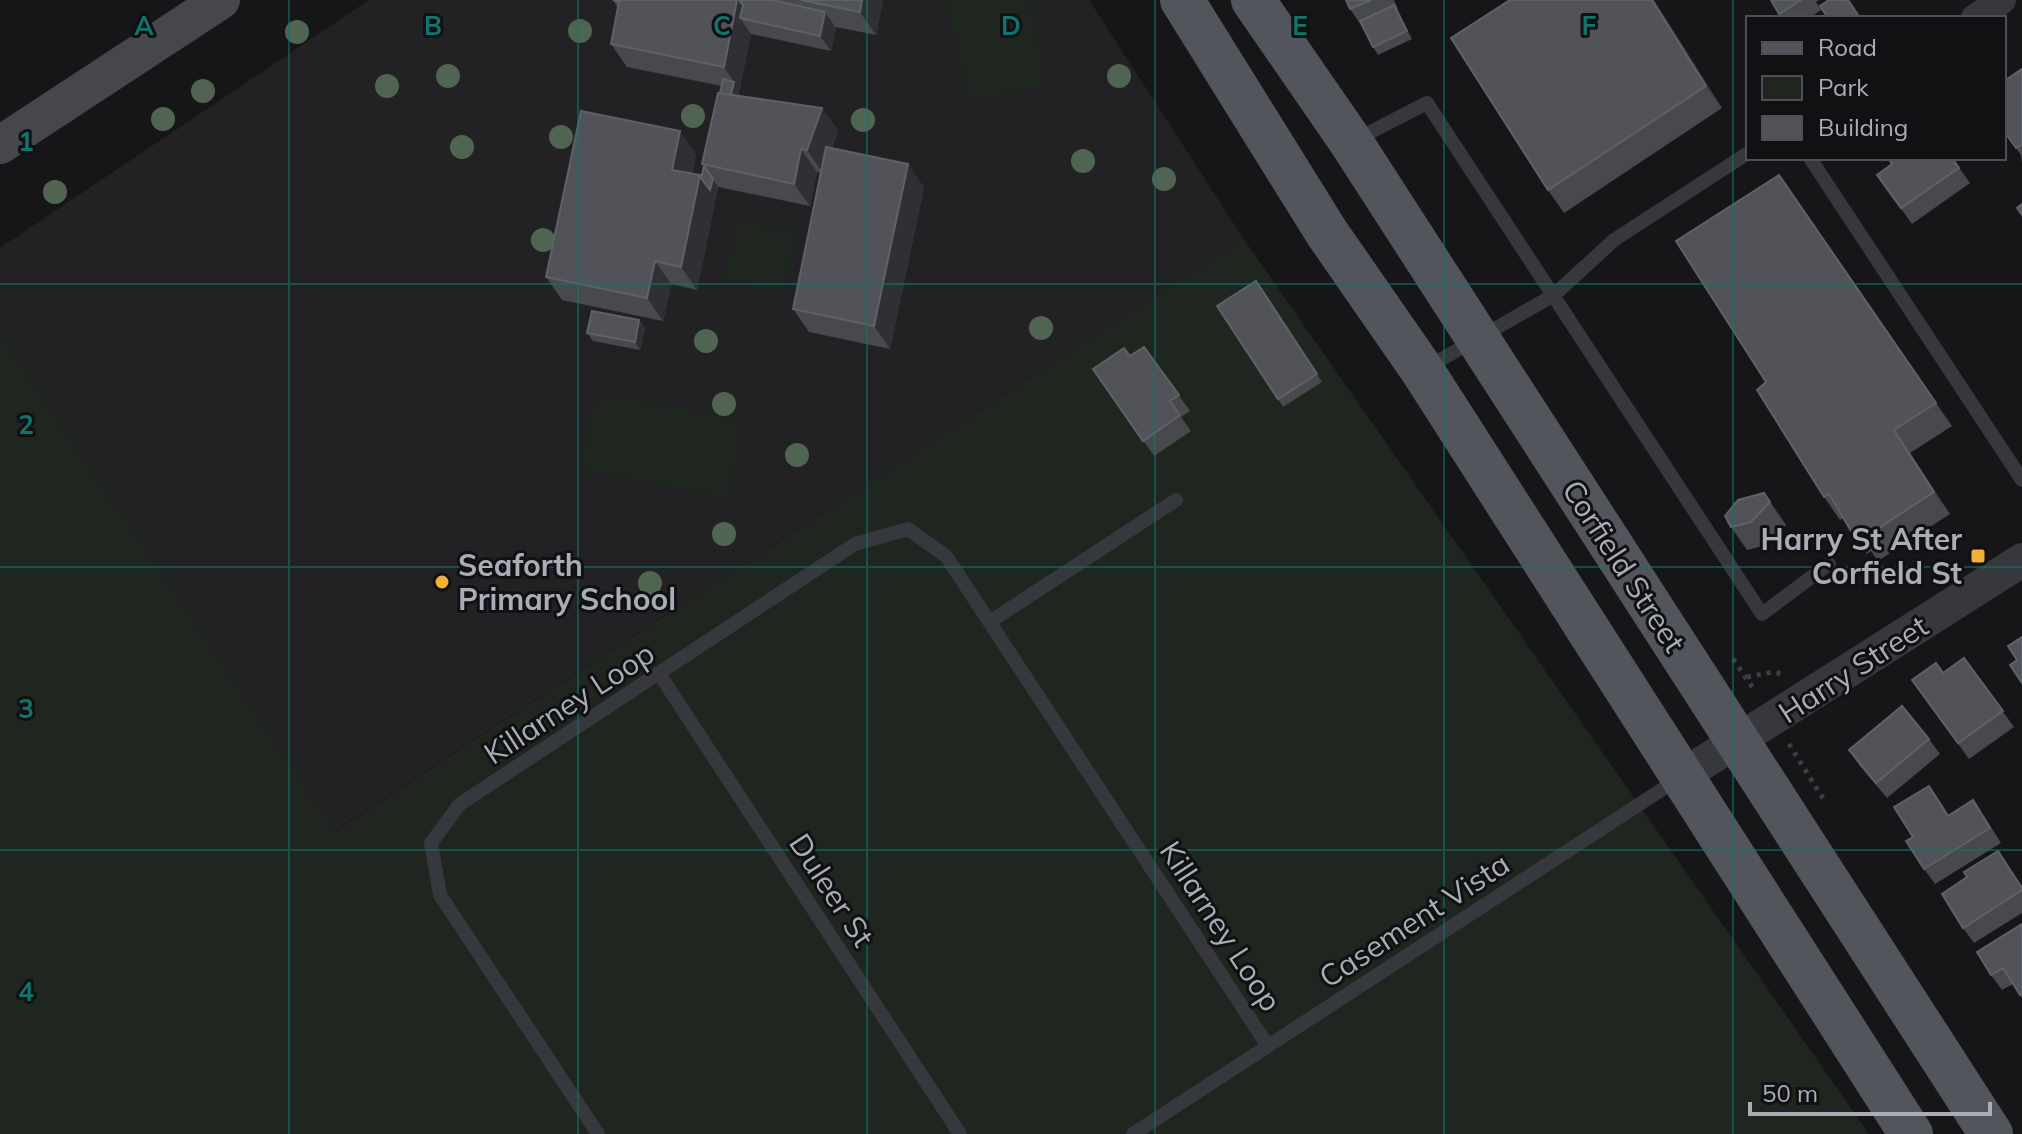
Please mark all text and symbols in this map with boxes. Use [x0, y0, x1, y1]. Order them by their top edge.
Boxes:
text: A [134, 9, 154, 42]
text: B [424, 9, 442, 42]
text: C [713, 9, 731, 42]
text: D [1001, 9, 1021, 42]
text: E [1292, 9, 1308, 42]
text: F [1582, 9, 1597, 42]
legend [1746, 16, 2006, 160]
text: Road [1818, 32, 1877, 62]
text: Park [1818, 72, 1869, 102]
text: Building [1818, 112, 1908, 142]
text: 1 [18, 125, 34, 158]
text: 2 [18, 408, 34, 441]
street label: Corfield Street [1554, 473, 1694, 659]
place label: Harry St After Corfield St [1761, 520, 1962, 592]
place label: Seaforth Primary School [458, 546, 676, 618]
marker: Harry St After Corfield St [1969, 547, 1987, 565]
marker: Seaforth Primary School [433, 573, 451, 591]
street label: Harry Street [1771, 607, 1935, 731]
street label: Killarney Loop [477, 634, 661, 772]
text: 3 [18, 692, 34, 725]
street label: Duleer St [781, 826, 883, 954]
street label: Killarney Loop [1152, 834, 1290, 1018]
street label: Casement Vista [1312, 844, 1516, 996]
text: 4 [18, 975, 34, 1008]
scale bar [1750, 1066, 1990, 1116]
text: 50 m [1762, 1078, 1818, 1108]

